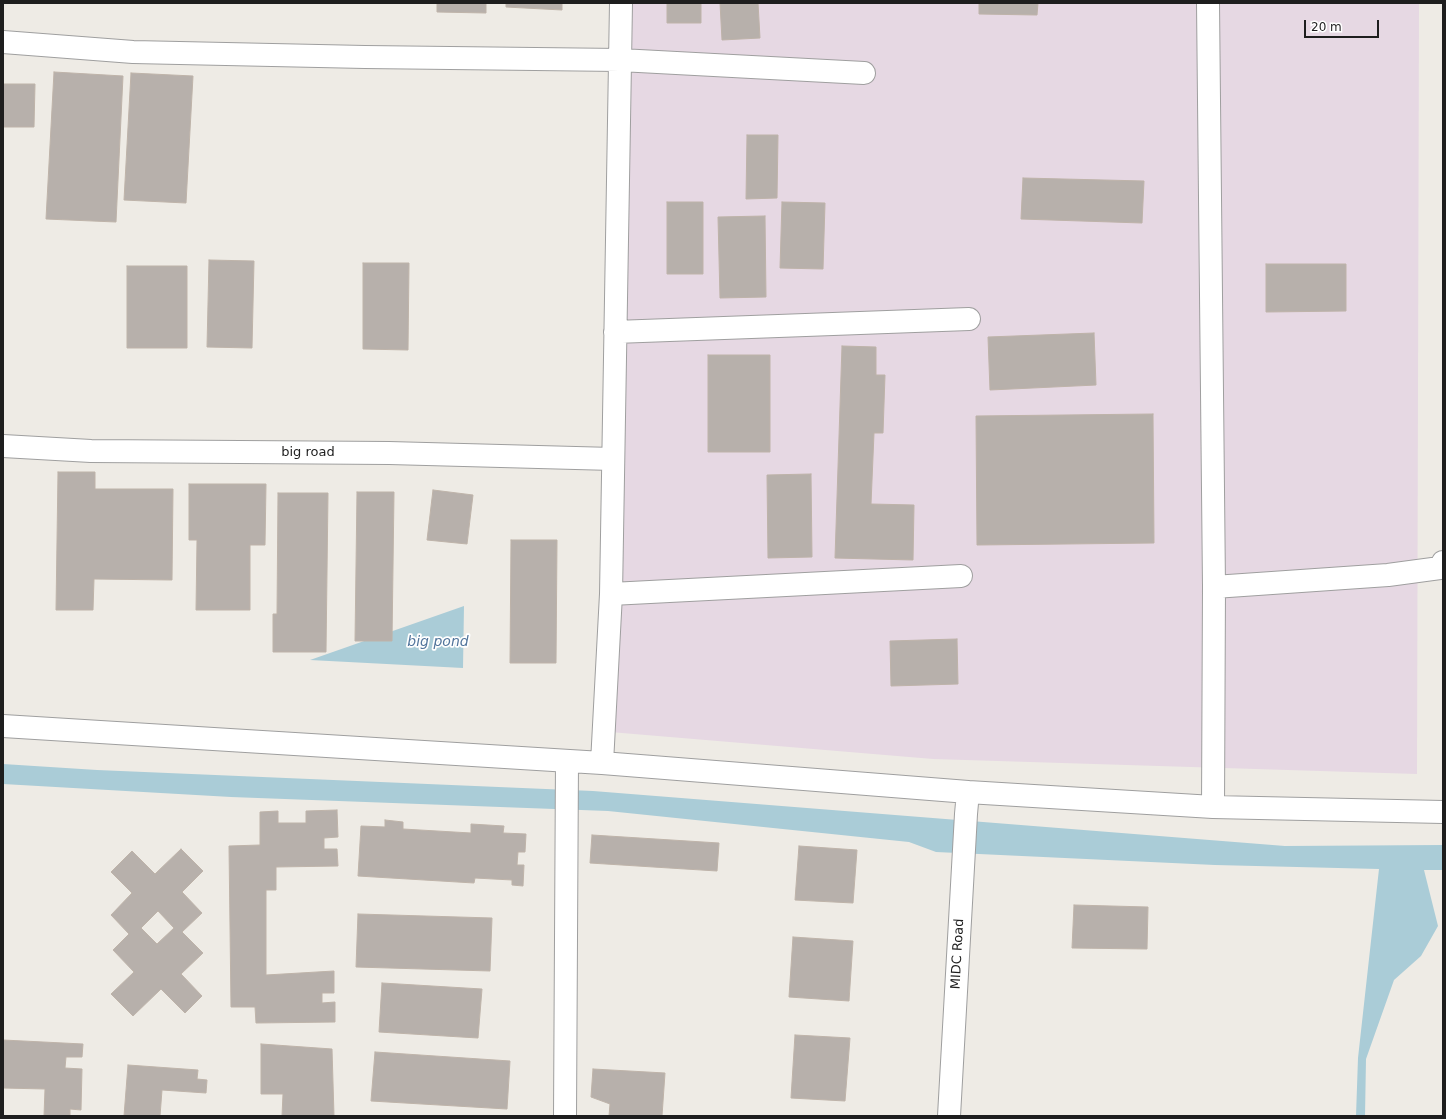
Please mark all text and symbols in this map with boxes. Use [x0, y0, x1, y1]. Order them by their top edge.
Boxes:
scale bar [1306, 12, 1381, 38]
text: 20 m [1311, 20, 1342, 34]
street label: big road [281, 445, 335, 461]
water label: big pond [407, 634, 469, 650]
street label: MIDC Road [948, 918, 968, 990]

